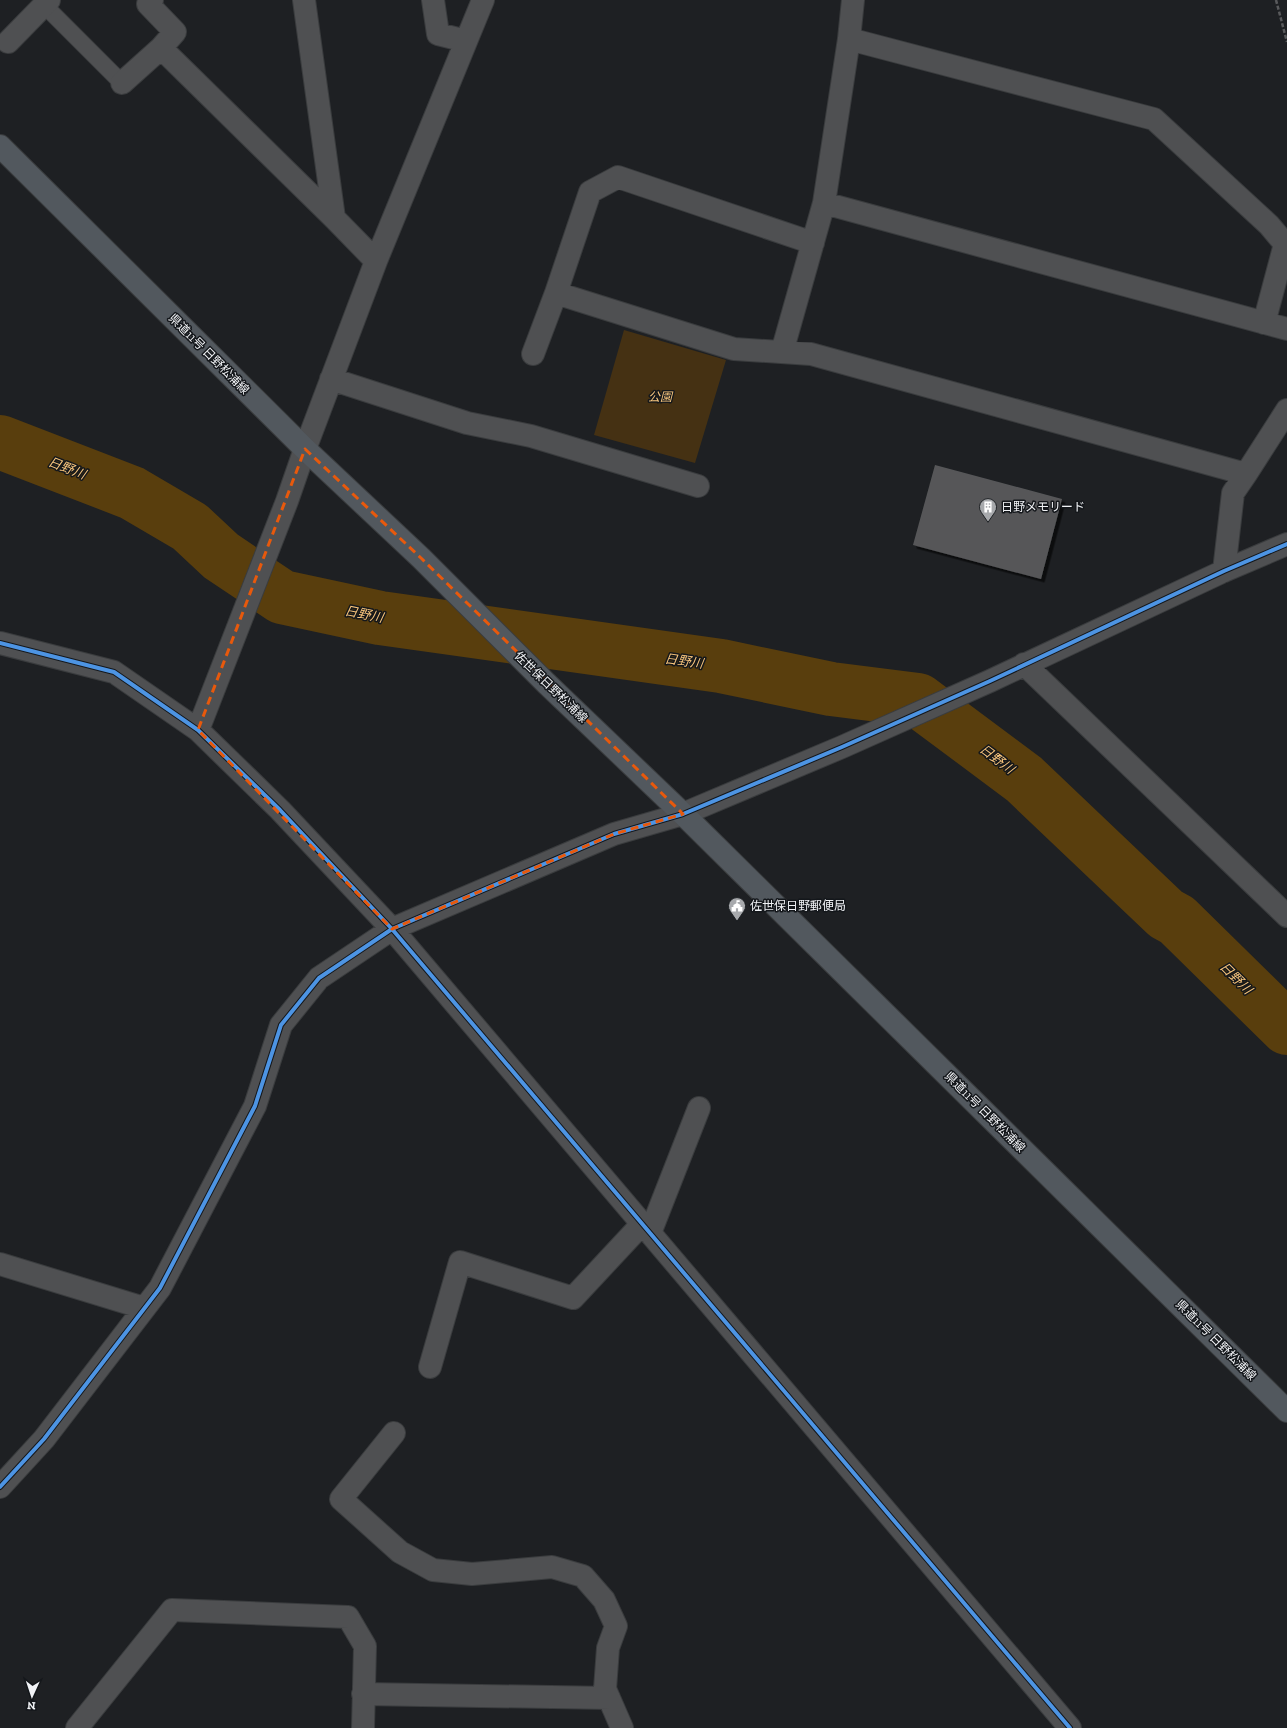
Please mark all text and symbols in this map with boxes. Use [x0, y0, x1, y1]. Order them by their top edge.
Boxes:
street label: 県道11号 日野松浦線 [166, 311, 252, 397]
park label: 公園 [648, 390, 674, 404]
water label: 日野川 [46, 454, 90, 483]
building icon: 日野メモリード [978, 497, 998, 522]
place label: 日野メモリード [1001, 500, 1085, 514]
water label: 日野川 [343, 603, 387, 625]
street label: 佐世保日野松浦線 [512, 649, 590, 725]
water label: 日野川 [664, 651, 706, 671]
water label: 日野川 [977, 741, 1019, 778]
public building icon: 佐世保日野郵便局 [727, 896, 747, 921]
place label: 佐世保日野郵便局 [750, 899, 846, 913]
water label: 日野川 [1217, 959, 1257, 999]
street label: 県道11号 日野松浦線 [942, 1069, 1028, 1155]
street label: 県道11号 日野松浦線 [1173, 1297, 1259, 1383]
north arrow [12, 1676, 52, 1716]
text: N [26, 1699, 36, 1712]

